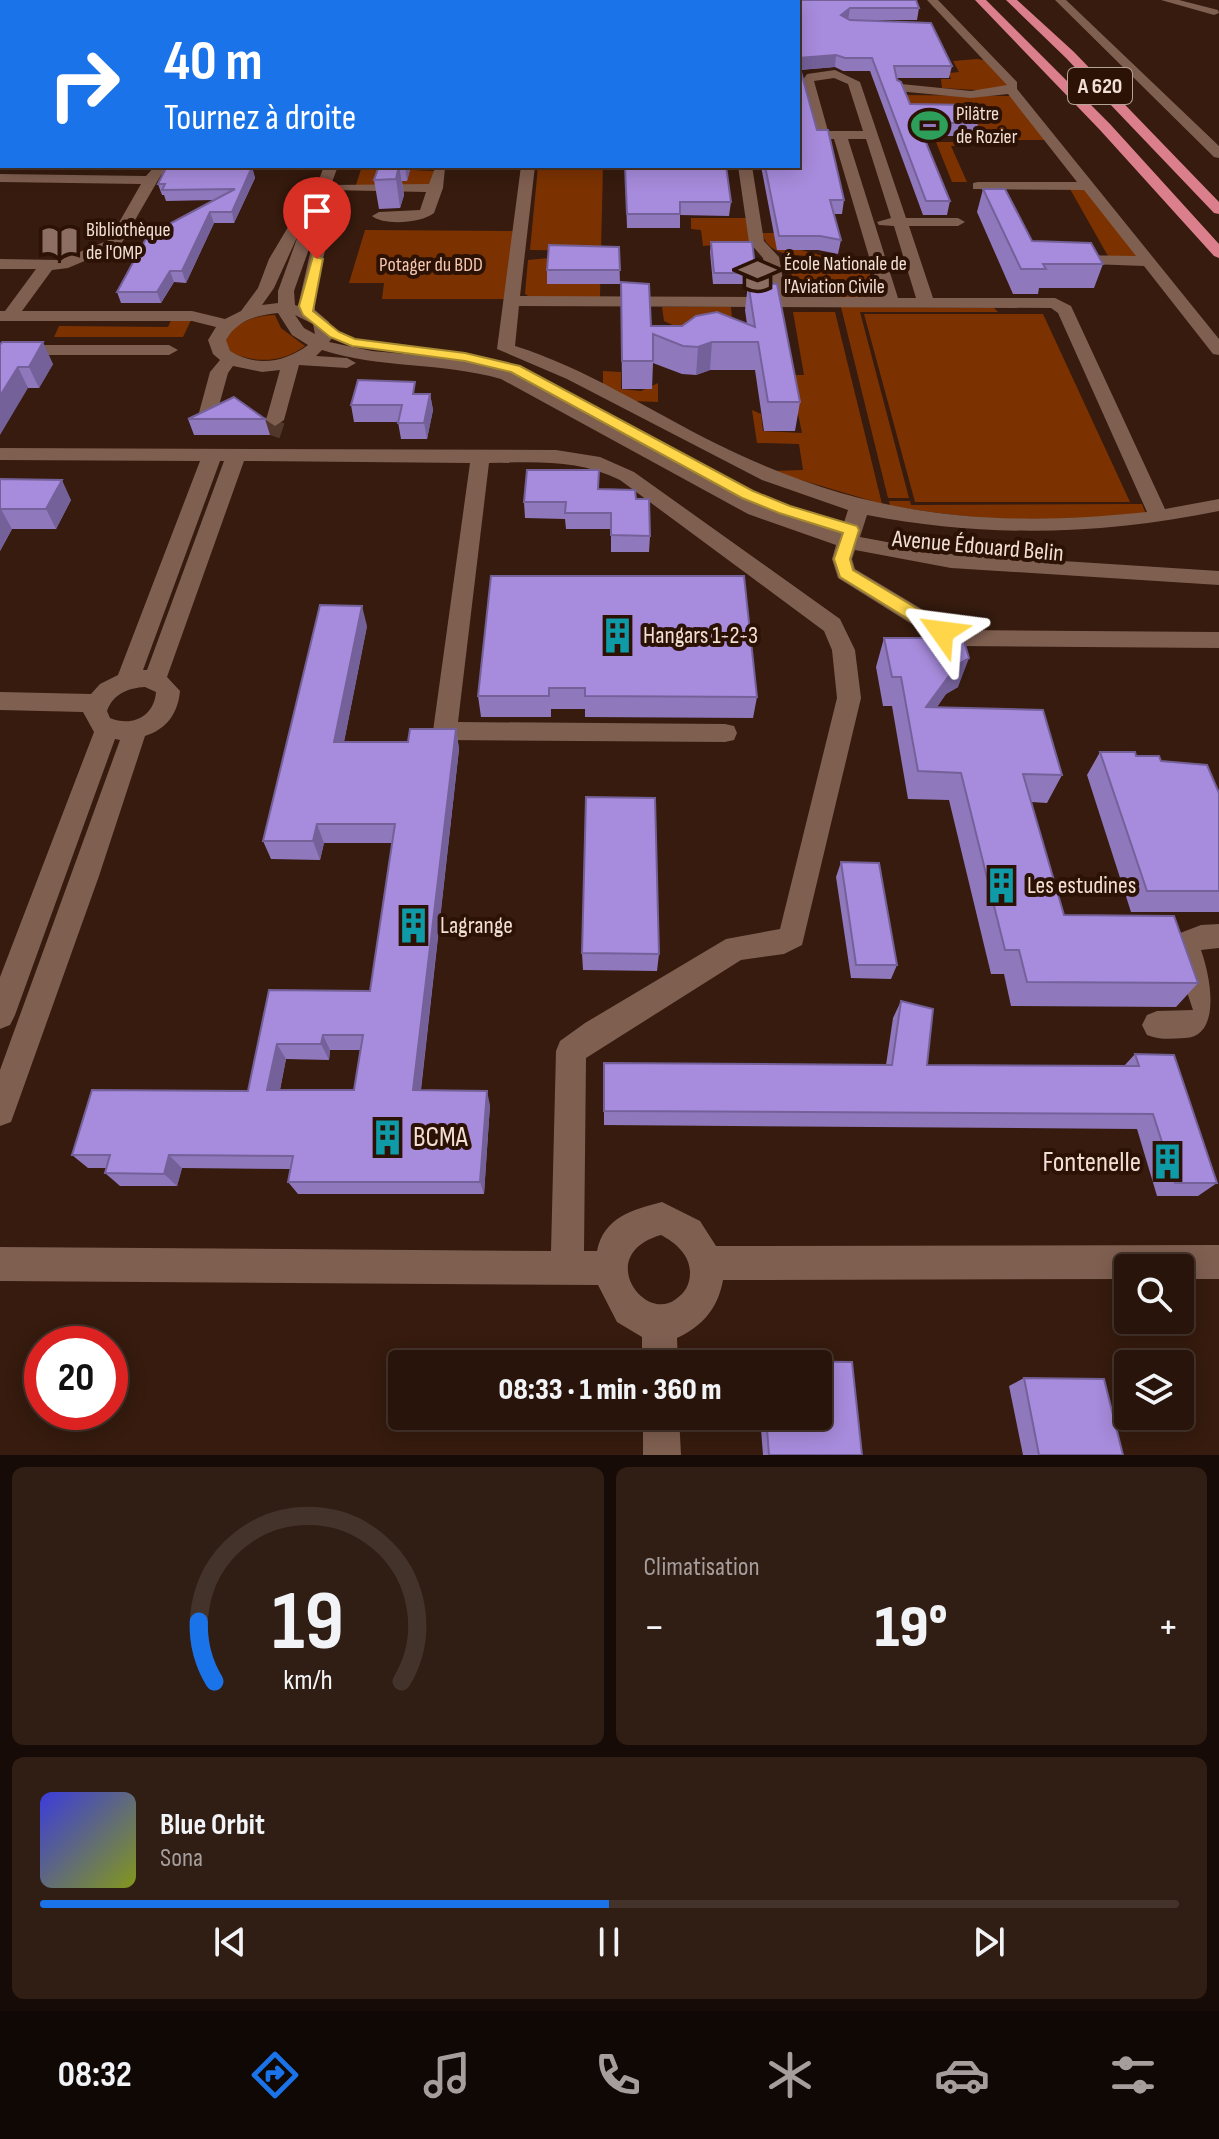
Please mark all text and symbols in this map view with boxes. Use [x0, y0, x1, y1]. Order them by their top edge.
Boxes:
text: 40 m [164, 29, 263, 96]
icon: right [32, 32, 136, 136]
road number: A 620 [1068, 68, 1132, 104]
text: Tournez à droite [164, 97, 356, 140]
place label: Pilâtre de Rozier [956, 102, 1018, 149]
sports icon: Pilâtre de Rozier [911, 107, 949, 145]
pin [283, 177, 351, 259]
icon: arrive [295, 189, 339, 233]
place label: Bibliothèque de l'OMP [86, 218, 171, 265]
library icon: Bibliothèque de l'OMP [41, 222, 79, 260]
place label: École Nationale de l'Aviation Civile [784, 252, 907, 299]
park label: Potager du BDD [379, 253, 483, 277]
school or university icon: École Nationale de l'Aviation Civile [739, 256, 777, 294]
street label: Avenue Édouard Belin [890, 524, 1065, 568]
position arrow [900, 590, 984, 674]
building icon: Hangars 1-2-3 [598, 616, 636, 654]
place label: Hangars 1-2-3 [643, 621, 758, 650]
building icon: Les estudines [982, 866, 1020, 904]
place label: Les estudines [1027, 871, 1136, 900]
building icon: Lagrange [395, 906, 433, 944]
place label: Lagrange [440, 911, 513, 940]
building icon: BCMA [368, 1118, 406, 1156]
place label: BCMA [413, 1121, 469, 1154]
building icon: Fontenelle [1148, 1143, 1186, 1181]
place label: Fontenelle [1042, 1146, 1141, 1179]
map controls [1114, 1254, 1194, 1430]
button: search [1114, 1254, 1194, 1334]
speed limit sign: 20 [24, 1326, 128, 1430]
button: layers [1114, 1350, 1194, 1430]
text: 08:33 · 1 min · 360 m [499, 1372, 721, 1408]
text: Climatisation [644, 1552, 760, 1583]
text: 19 [272, 1573, 344, 1673]
text: 19° [875, 1592, 948, 1664]
text: − [644, 1601, 665, 1654]
text: + [1157, 1601, 1179, 1654]
text: km/h [283, 1663, 332, 1698]
text: Blue Orbit [160, 1807, 265, 1843]
text: Sona [160, 1843, 203, 1874]
icon: previous [208, 1920, 252, 1964]
icon: pause [587, 1920, 631, 1964]
icon: next [967, 1920, 1011, 1964]
icon: directions [247, 2047, 303, 2103]
icon: music [419, 2047, 475, 2103]
icon: phone [590, 2047, 646, 2103]
icon: climate [762, 2047, 818, 2103]
icon: car [934, 2047, 990, 2103]
icon: filters [1105, 2047, 1161, 2103]
text: 08:32 [58, 2054, 132, 2097]

